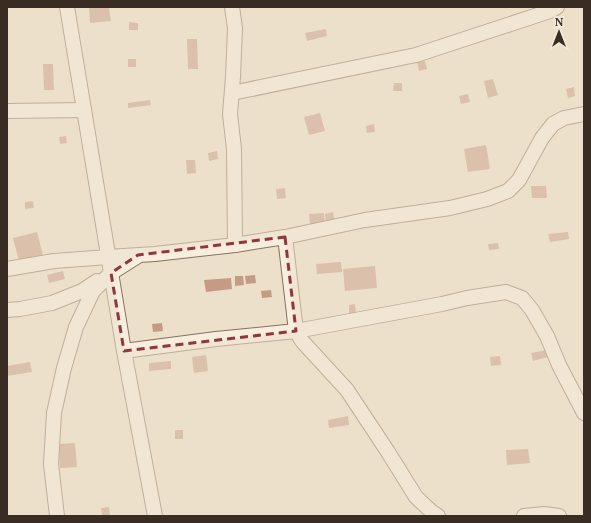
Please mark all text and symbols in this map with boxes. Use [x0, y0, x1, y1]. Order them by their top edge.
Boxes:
north arrow [539, 12, 579, 52]
text: N [555, 14, 564, 29]

